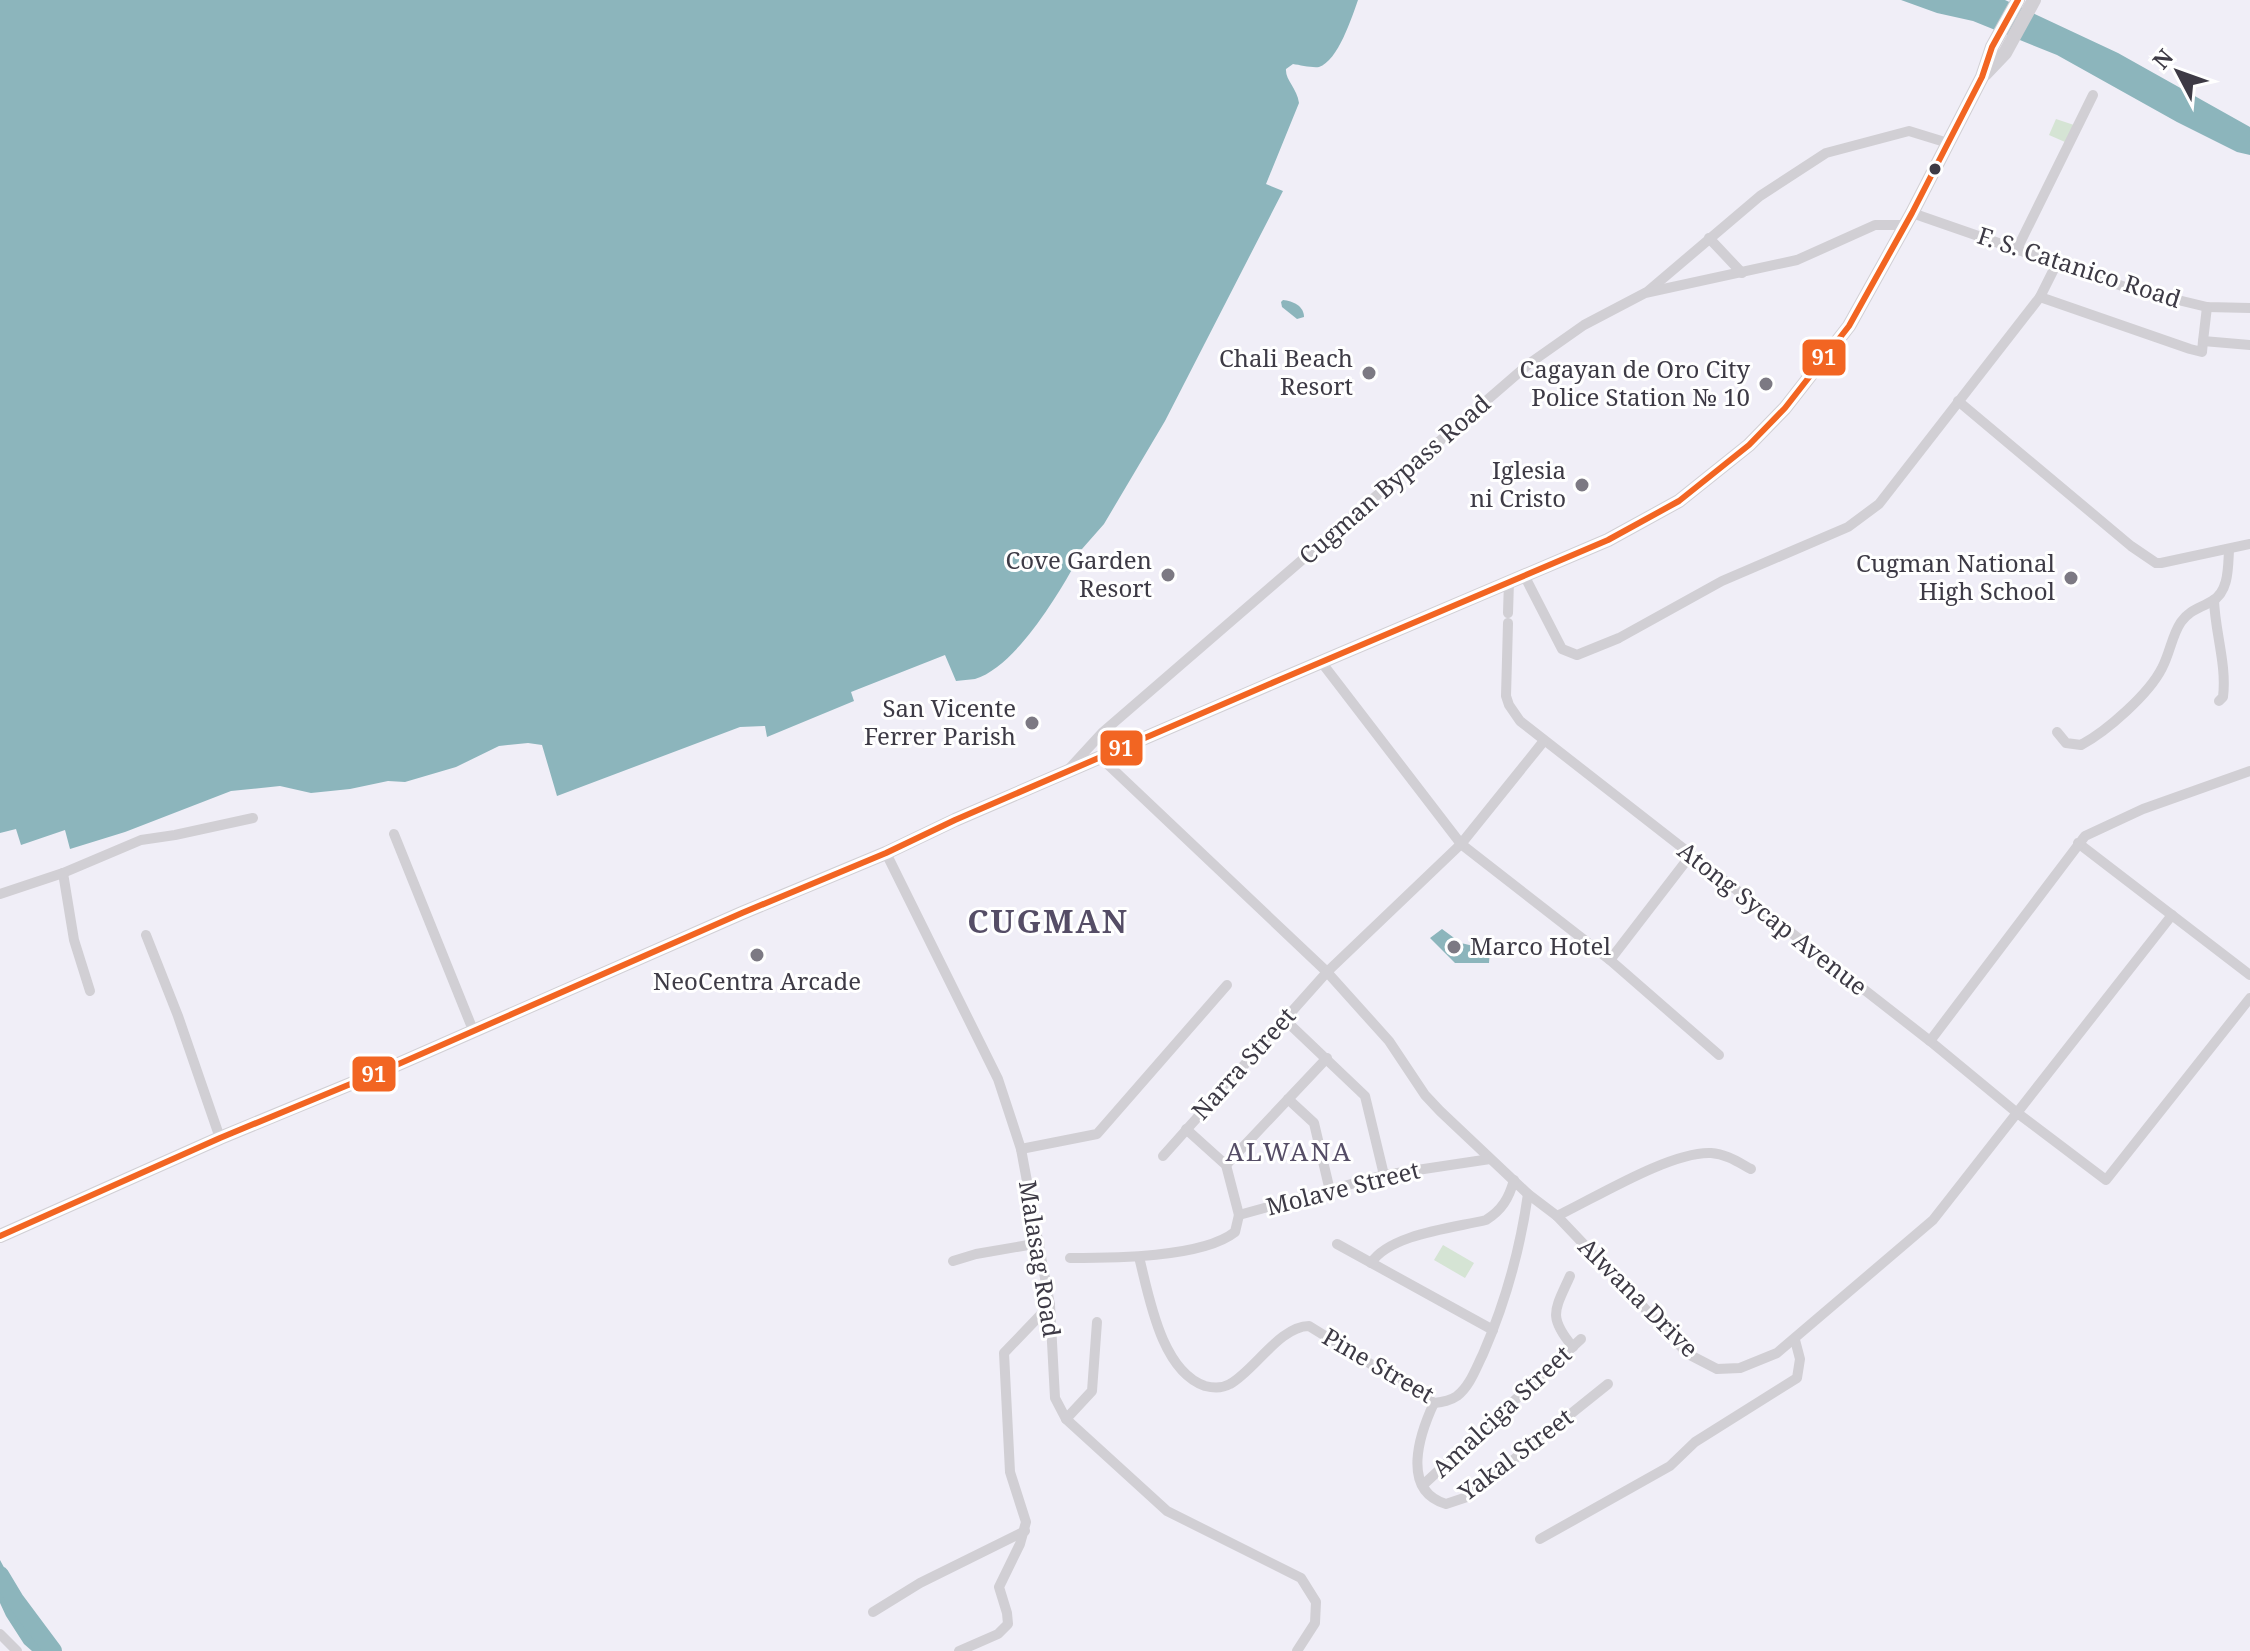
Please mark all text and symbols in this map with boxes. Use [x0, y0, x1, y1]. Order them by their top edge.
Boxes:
north arrow [2138, 32, 2218, 112]
text: N [2145, 42, 2179, 75]
unlabelled marker [1927, 161, 1943, 177]
street label: F. S. Catanico Road [1974, 218, 2186, 315]
line badge: 91 [1801, 338, 1847, 377]
place label: Chali Beach Resort [1219, 341, 1353, 402]
text: 91 [1812, 341, 1836, 371]
place label: Cagayan de Oro City Police Station № 10 [1520, 352, 1750, 413]
marker: Chali Beach Resort [1360, 364, 1378, 382]
marker: Cagayan de Oro City Police Station № 10 [1757, 375, 1775, 393]
street label: Cugman Bypass Road [1291, 386, 1497, 571]
place label: Iglesia ni Cristo [1470, 453, 1566, 514]
marker: Iglesia ni Cristo [1573, 476, 1591, 494]
place label: Cove Garden Resort [1005, 543, 1152, 604]
place label: Cugman National High School [1856, 546, 2056, 607]
marker: Cove Garden Resort [1159, 566, 1177, 584]
marker: Cugman National High School [2062, 569, 2080, 587]
place label: San Vicente Ferrer Parish [864, 691, 1016, 752]
marker: San Vicente Ferrer Parish [1023, 714, 1041, 732]
line badge: 91 [1099, 729, 1144, 767]
text: 91 [1109, 732, 1133, 762]
street label: Atong Sycap Avenue [1671, 833, 1875, 1002]
district label: CUGMAN [967, 899, 1129, 942]
place label: Marco Hotel [1470, 929, 1611, 962]
marker: Marco Hotel [1445, 938, 1463, 956]
marker: NeoCentra Arcade [748, 946, 766, 964]
place label: NeoCentra Arcade [653, 964, 861, 997]
street label: Narra Street [1184, 1000, 1302, 1126]
line badge: 91 [351, 1055, 397, 1093]
text: 91 [362, 1058, 386, 1088]
district label: ALWANA [1225, 1133, 1353, 1169]
street label: Molave Street [1262, 1153, 1423, 1223]
street label: Malasag Road [1012, 1178, 1069, 1340]
street label: Alwana Drive [1572, 1230, 1706, 1364]
street label: Pine Street [1317, 1319, 1441, 1410]
street label: Amalciga Street [1424, 1338, 1578, 1484]
street label: Yakal Street [1450, 1400, 1579, 1508]

